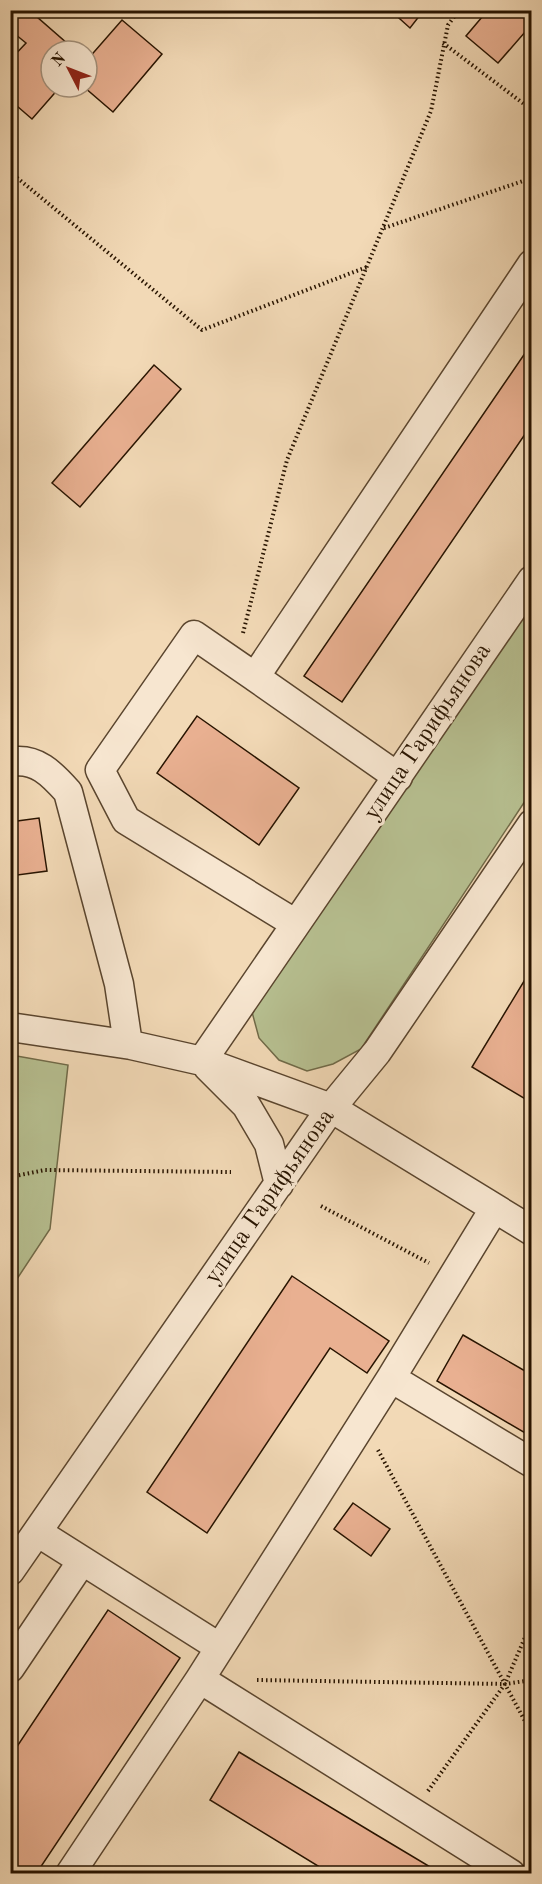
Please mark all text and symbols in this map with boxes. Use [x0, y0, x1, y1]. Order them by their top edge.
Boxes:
north arrow [39, 39, 99, 99]
text: N [49, 50, 70, 70]
street label: улица Гарифьянова [360, 639, 496, 825]
street label: улица Гарифьянова [201, 1105, 339, 1289]

